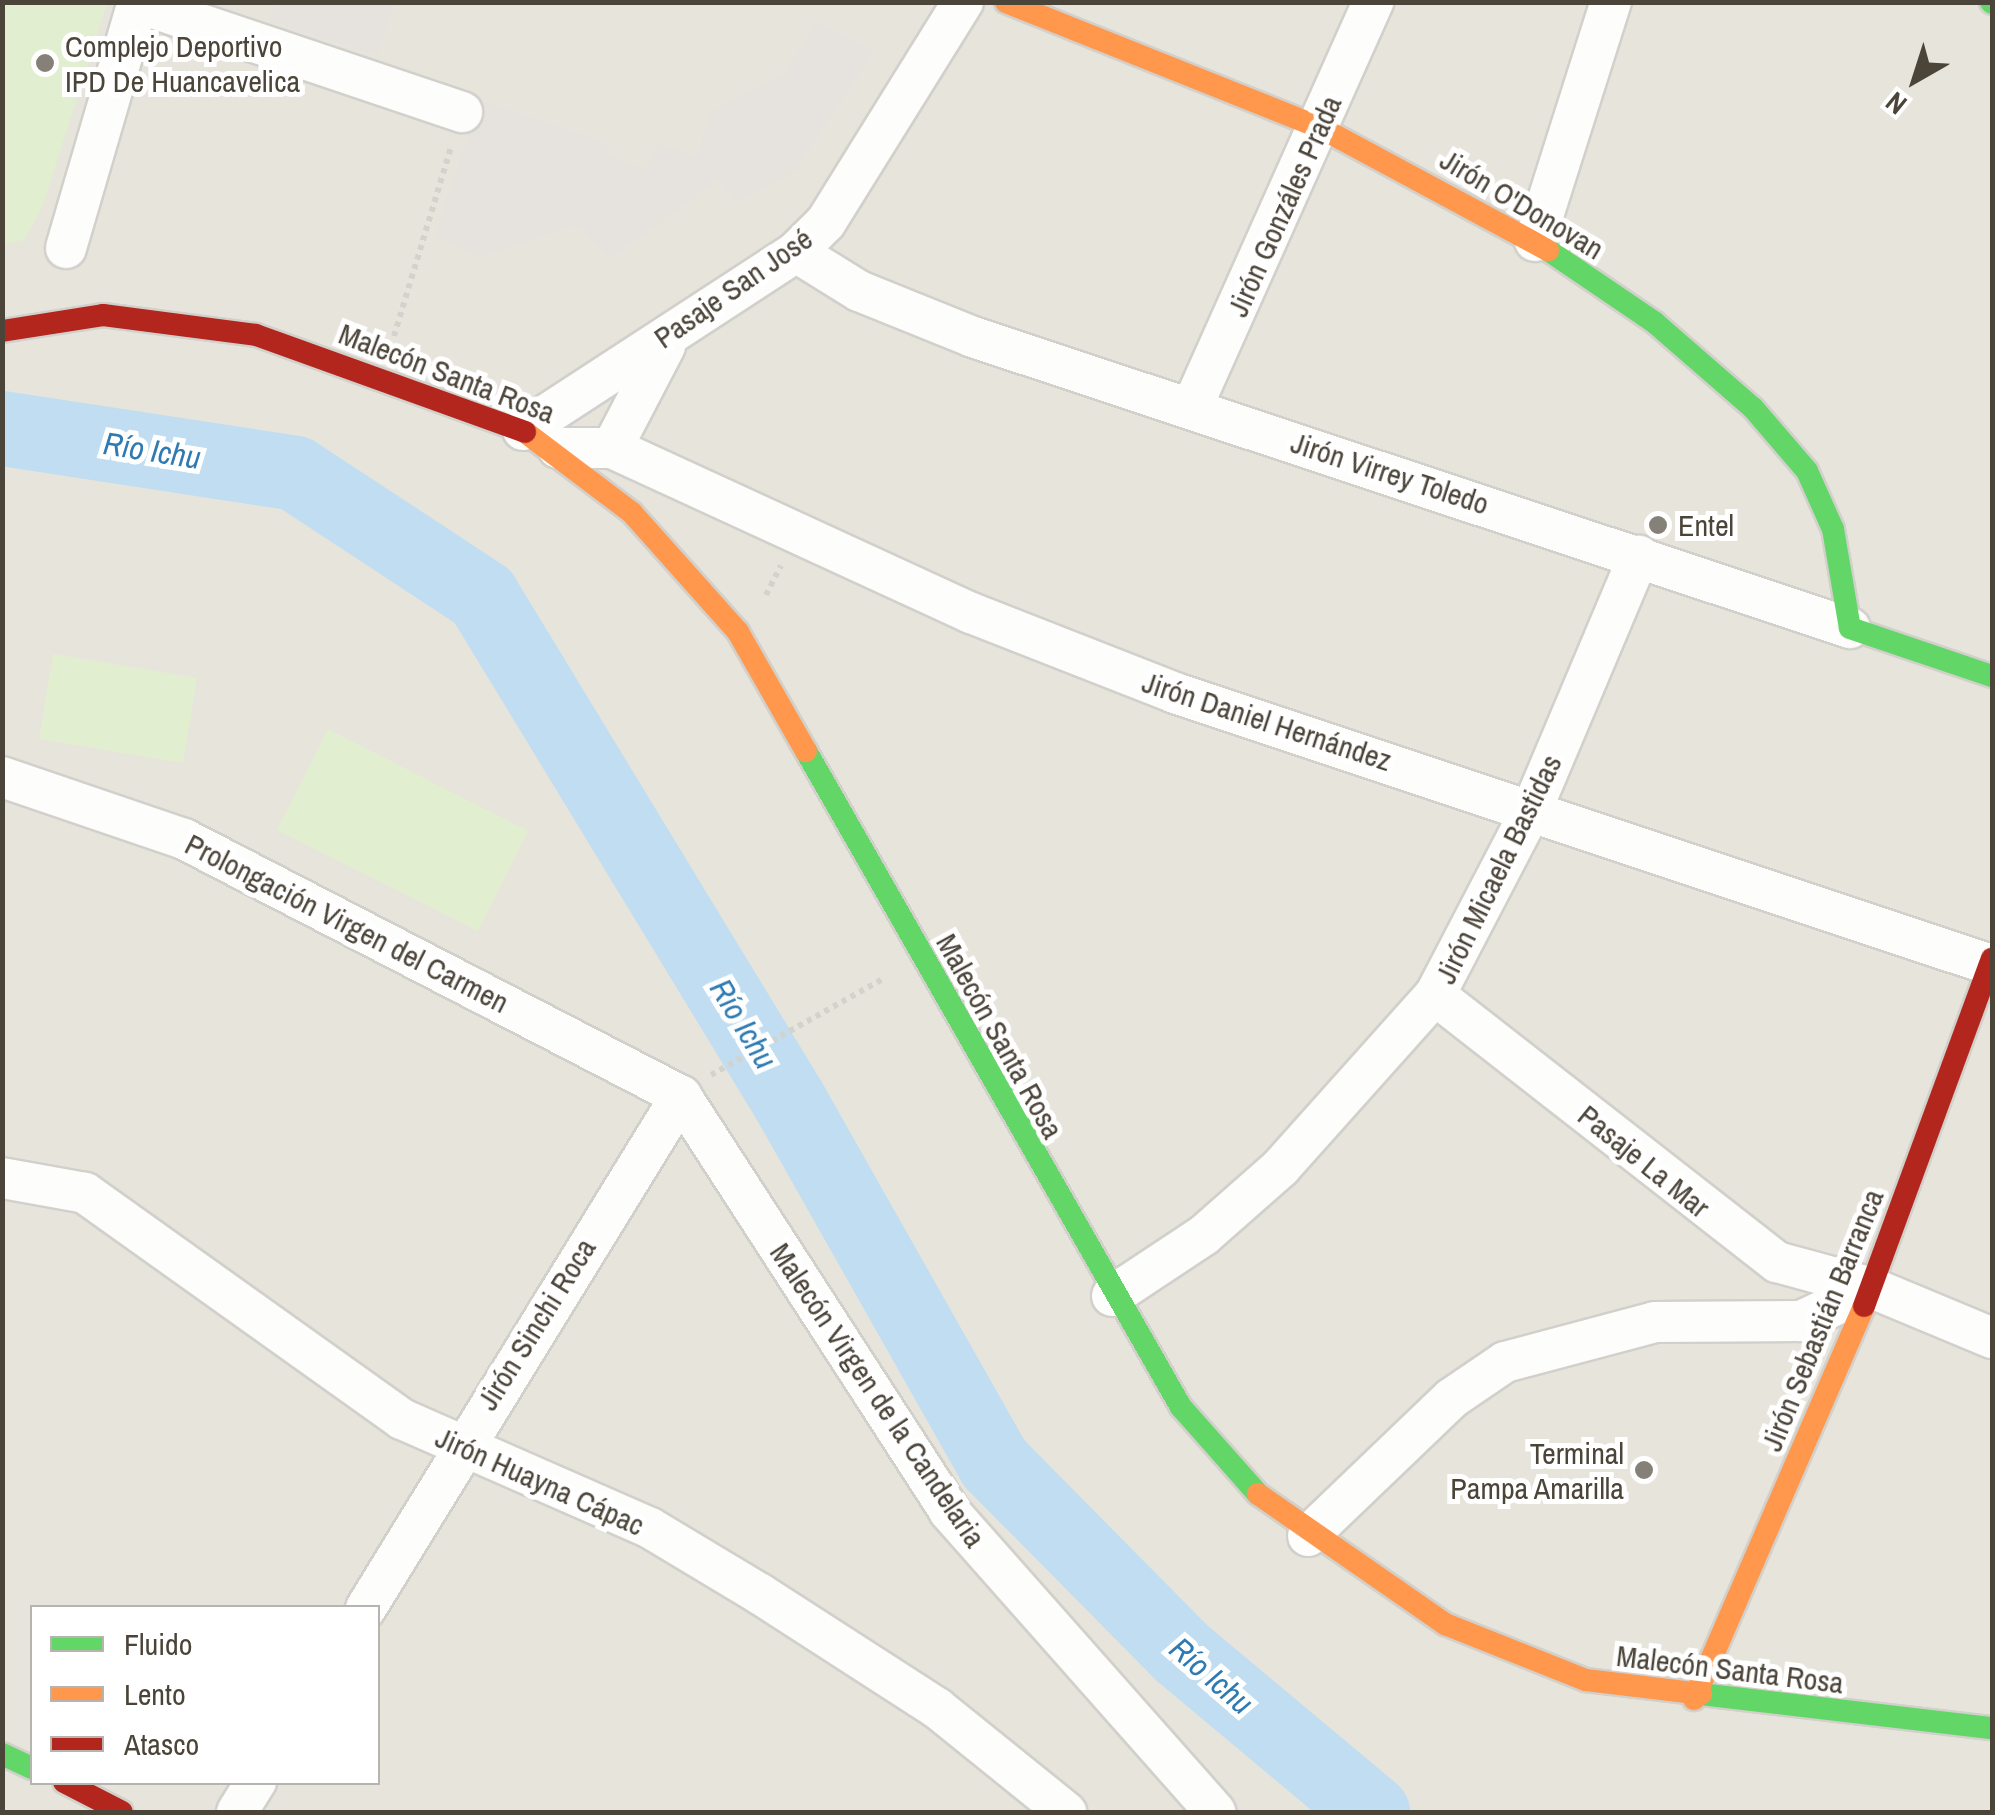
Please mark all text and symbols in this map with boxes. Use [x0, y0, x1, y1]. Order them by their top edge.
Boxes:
place label: Complejo Deportivo IPD De Huancavelica [65, 28, 300, 98]
north arrow [1865, 30, 1965, 130]
marker: Complejo Deportivo IPD De Huancavelica [34, 52, 56, 74]
text: N [1878, 83, 1915, 123]
street label: Jirón Gonzáles Prada [1219, 90, 1349, 322]
street label: Jirón O'Donovan [1434, 141, 1610, 267]
street label: Pasaje San José [647, 220, 819, 356]
street label: Malecón Santa Rosa [334, 315, 560, 431]
water label: Río Ichu [101, 424, 203, 478]
street label: Jirón Virrey Toledo [1286, 424, 1494, 522]
place label: Entel [1678, 507, 1734, 543]
marker: Entel [1647, 514, 1669, 536]
street label: Jirón Daniel Hernández [1138, 664, 1396, 778]
street label: Jirón Micaela Bastidas [1427, 749, 1569, 989]
street label: Prolongación Virgen del Carmen [179, 826, 515, 1020]
street label: Malecón Santa Rosa [929, 927, 1071, 1145]
water label: Río Ichu [701, 972, 785, 1076]
street label: Pasaje La Mar [1571, 1097, 1717, 1225]
street label: Jirón Sebastián Barranca [1753, 1184, 1891, 1456]
street label: Jirón Sinchi Roca [469, 1232, 603, 1416]
street label: Malecón Virgen de la Candelaria [763, 1236, 993, 1554]
street label: Jirón Huayna Cápac [430, 1419, 650, 1543]
place label: Terminal Pampa Amarilla [1449, 1435, 1624, 1506]
marker: Terminal Pampa Amarilla [1633, 1459, 1655, 1481]
legend [30, 1605, 380, 1785]
text: Fluido [124, 1624, 192, 1664]
water label: Río Ichu [1162, 1629, 1260, 1723]
street label: Malecón Santa Rosa [1614, 1637, 1846, 1701]
text: Lento [124, 1674, 186, 1714]
text: Atasco [124, 1724, 199, 1764]

